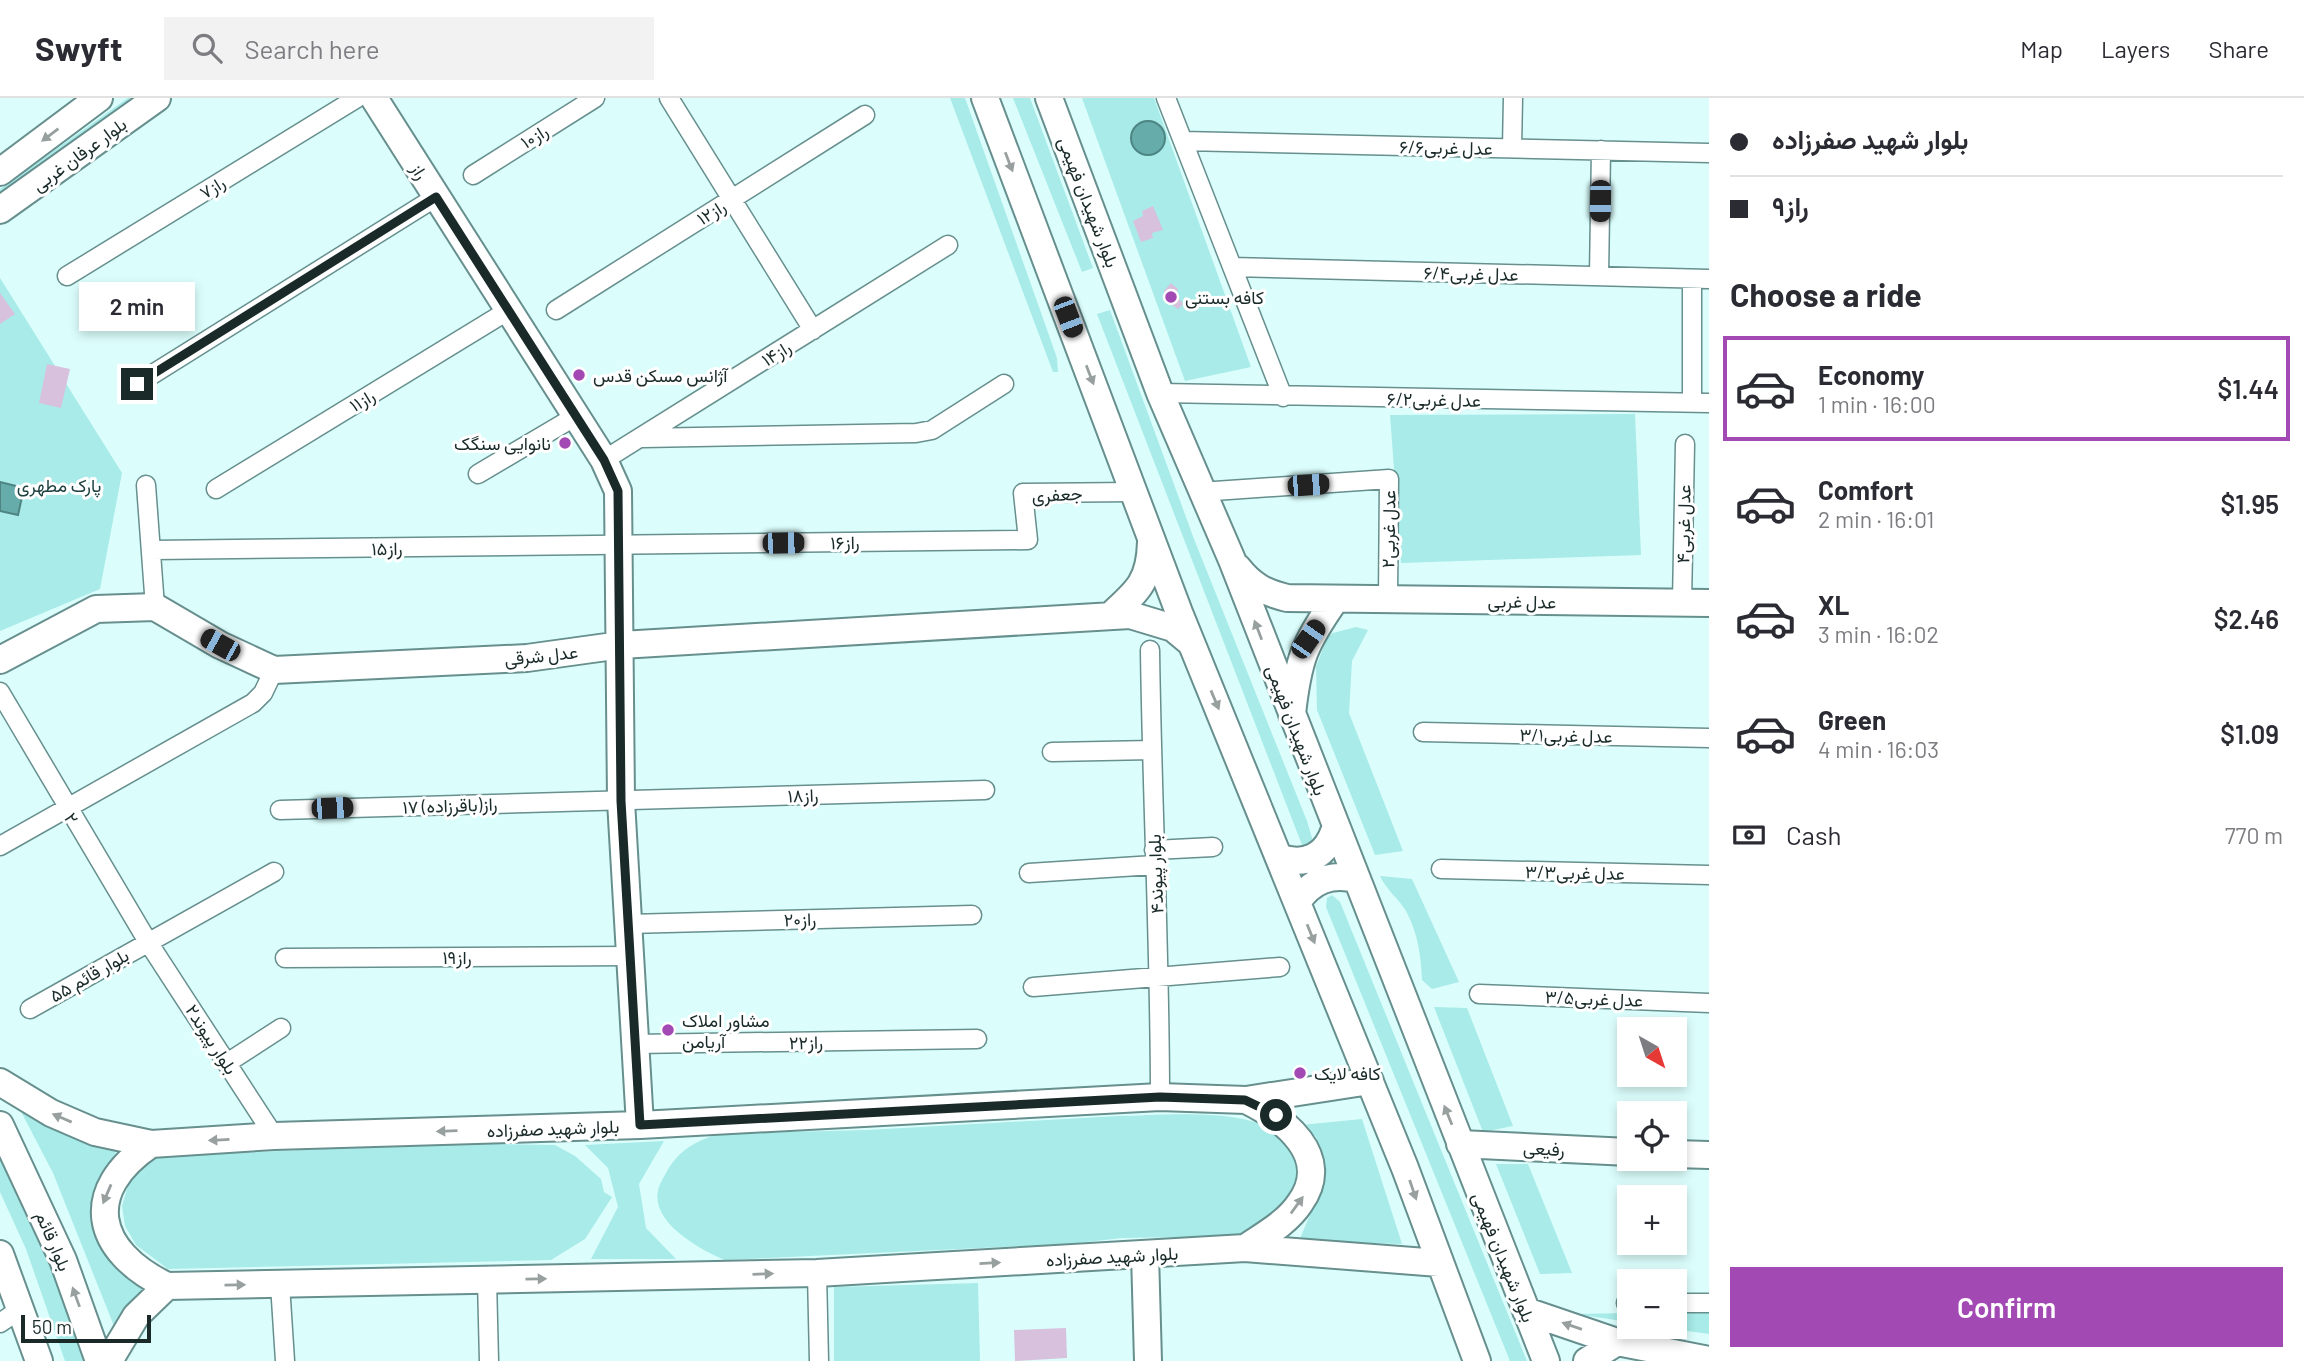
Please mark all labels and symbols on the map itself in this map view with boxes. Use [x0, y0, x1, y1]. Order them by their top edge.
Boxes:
street label: بلوار عرفان غربی [27, 112, 131, 196]
street label: راز۱۰ [516, 119, 552, 154]
one-way arrow [41, 128, 59, 142]
street label: بلوار شهیدان فهیمی [1053, 134, 1124, 271]
street label: ۶/۶عدل غربی [1399, 135, 1493, 160]
one-way arrow [1004, 151, 1015, 172]
street label: راز [405, 158, 433, 184]
street label: راز۷ [195, 171, 229, 204]
car [1590, 180, 1611, 222]
street label: راز۱۲ [692, 195, 730, 230]
street label: ۶/۴عدل غربی [1423, 261, 1519, 286]
callout: 2 min [79, 282, 195, 331]
place label: کافه بستنی [1185, 286, 1264, 309]
marker: کافه بستنی [1163, 289, 1179, 305]
car [1051, 294, 1086, 340]
street label: راز۱۴ [757, 336, 795, 371]
place label: آژانس مسکن قدس [593, 364, 729, 387]
one-way arrow [1085, 364, 1096, 385]
marker: آژانس مسکن قدس [571, 367, 587, 383]
route end [121, 368, 153, 400]
street label: راز۱۱ [345, 384, 379, 417]
street label: ۶/۲عدل غربی [1387, 387, 1481, 412]
place label: نانوایی سنگک [454, 432, 551, 455]
marker: نانوایی سنگک [557, 435, 573, 451]
car [1287, 473, 1330, 497]
park label: پارک مطهری [17, 474, 101, 498]
street label: جعفری [1031, 482, 1083, 507]
street label: عدل غربی۴ [1671, 484, 1696, 564]
street label: عدل غربی۲ [1376, 490, 1401, 568]
street label: راز۱۶ [830, 531, 860, 554]
car [762, 532, 805, 554]
street label: راز۱۵ [371, 537, 403, 560]
street label: عدل غربی [1487, 589, 1557, 614]
car [1288, 616, 1329, 662]
one-way arrow [1252, 619, 1263, 640]
car [197, 626, 244, 664]
street label: عدل شرقی [503, 640, 579, 671]
street label: بلوار شهیدان فهیمی [1261, 662, 1332, 799]
one-way arrow [1210, 690, 1221, 711]
street label: عدل غربی۳/۱ [1519, 723, 1613, 748]
street label: راز۱۸ [787, 783, 819, 808]
street label: ۱۷ راز(باقرزاده) [402, 792, 498, 819]
car [311, 797, 354, 819]
street label: ۲ [60, 808, 84, 828]
street label: بلوار پیوند۴ [1143, 834, 1169, 914]
street label: عدل غربی۳/۳ [1525, 860, 1625, 885]
street label: راز۲۰ [783, 907, 817, 932]
one-way arrow [1305, 923, 1316, 944]
street label: بلوار قائم ۵۵ [46, 944, 133, 1008]
street label: راز۱۹ [442, 946, 472, 969]
street label: عدل غربی۳/۵ [1544, 985, 1644, 1012]
street label: بلوار پیوند۲ [180, 1000, 243, 1079]
place label: مشاور املاک آریامن [682, 1009, 770, 1053]
north arrow [1617, 1017, 1687, 1087]
marker: مشاور املاک آریامن [660, 1022, 676, 1038]
street label: راز۲۲ [789, 1031, 823, 1054]
place label: کافه لایک [1314, 1062, 1381, 1084]
marker: کافه لایک [1292, 1065, 1308, 1081]
route start [1260, 1099, 1292, 1131]
one-way arrow [1443, 1105, 1454, 1126]
one-way arrow [52, 1112, 73, 1123]
street label: بلوار شهید صفرزاده [486, 1115, 620, 1142]
one-way arrow [436, 1125, 458, 1136]
one-way arrow [208, 1134, 230, 1145]
street label: رفیعی [1523, 1136, 1565, 1161]
one-way arrow [1408, 1180, 1419, 1201]
one-way arrow [102, 1184, 113, 1205]
street label: بلوار شهیدان فهیمی [1467, 1189, 1540, 1326]
one-way arrow [1290, 1196, 1304, 1214]
street label: بلوار قائم [30, 1208, 76, 1275]
street label: بلوار شهید صفرزاده [1045, 1242, 1179, 1271]
one-way arrow [980, 1257, 1002, 1268]
one-way arrow [753, 1269, 775, 1280]
one-way arrow [525, 1274, 547, 1285]
one-way arrow [224, 1279, 246, 1291]
one-way arrow [70, 1286, 81, 1307]
scale bar [21, 1312, 150, 1344]
one-way arrow [1561, 1320, 1582, 1331]

